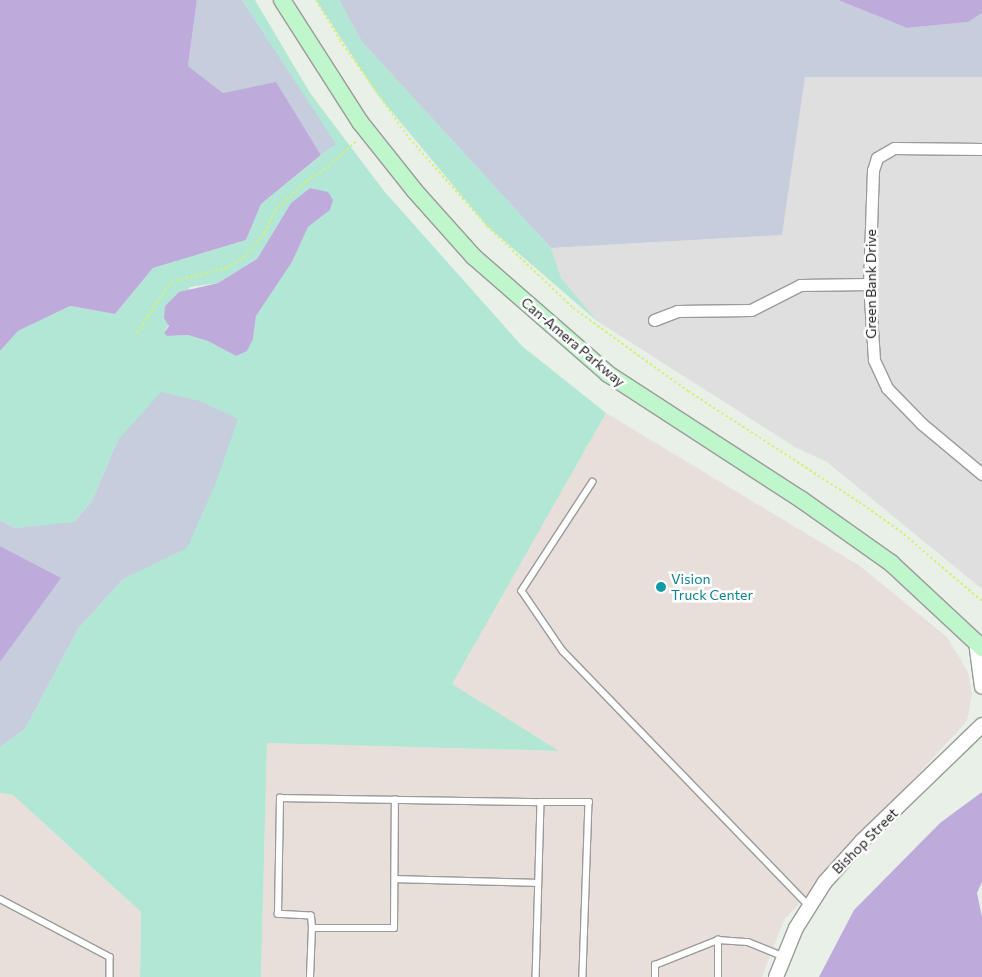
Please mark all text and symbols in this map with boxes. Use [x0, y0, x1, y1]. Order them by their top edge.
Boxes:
street label: Green Bank Drive [863, 229, 879, 339]
street label: Can-Amera Parkway [518, 294, 628, 390]
place label: Vision Truck Center [671, 571, 753, 604]
marker: Vision Truck Center [655, 581, 667, 593]
street label: Bishop Street [829, 805, 901, 877]

